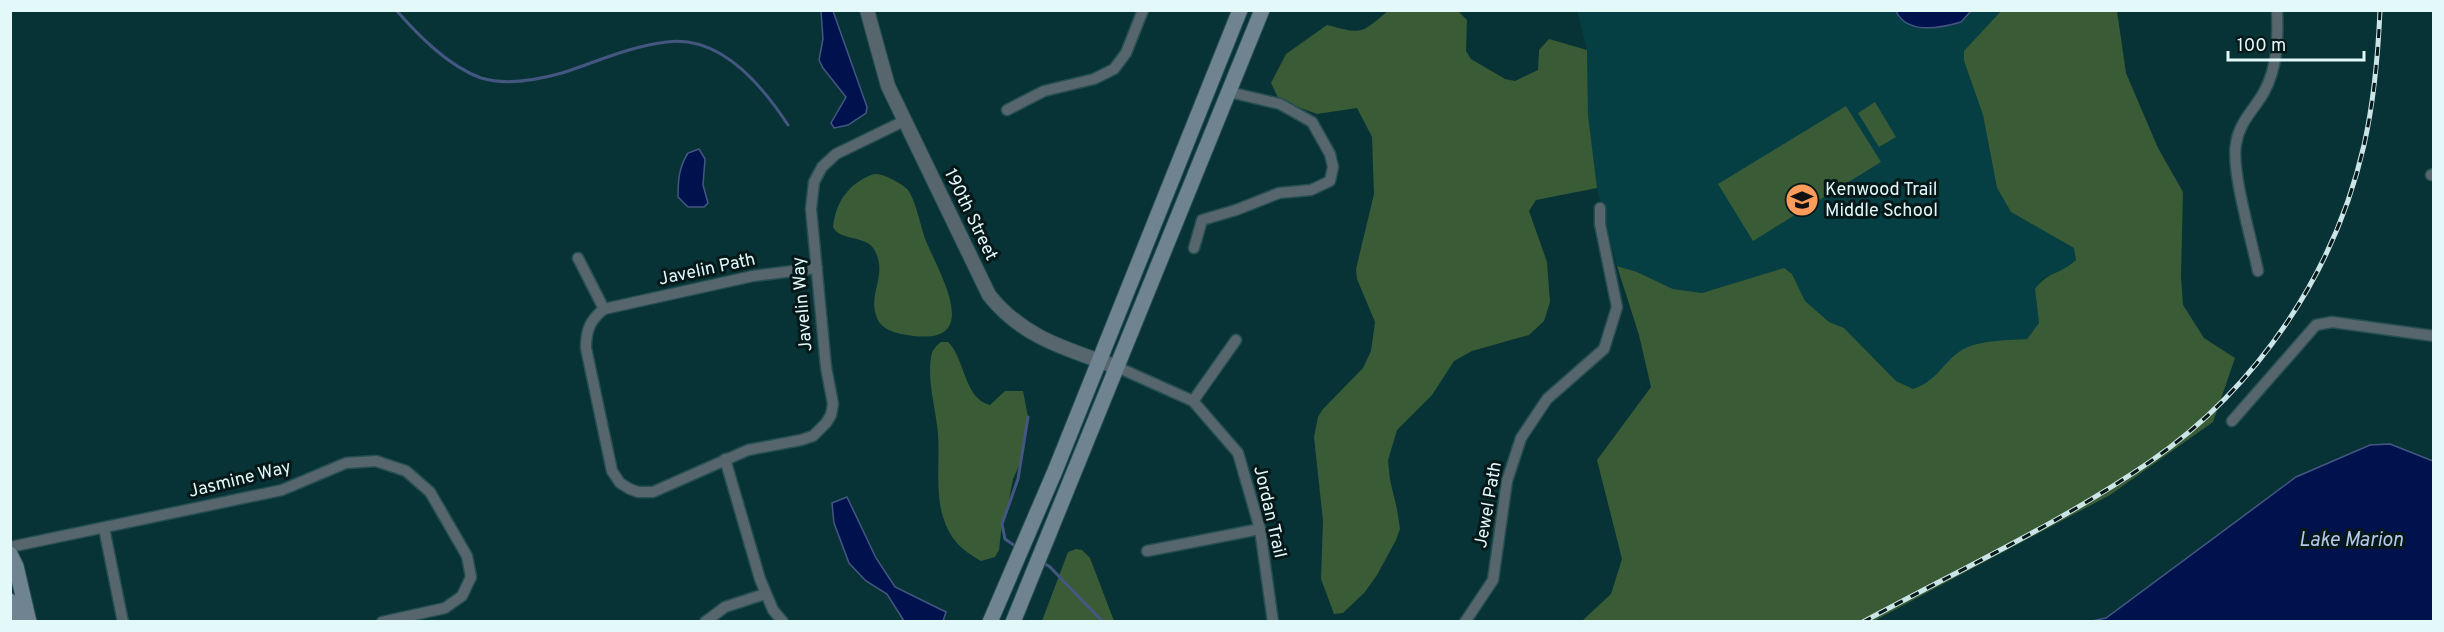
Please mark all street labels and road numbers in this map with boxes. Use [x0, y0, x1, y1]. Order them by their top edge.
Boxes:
street label: 190th Street [938, 165, 1002, 265]
street label: Javelin Path [656, 249, 758, 291]
street label: Javelin Way [787, 256, 819, 352]
street label: Jasmine Way [186, 456, 294, 504]
street label: Jewel Path [1470, 460, 1508, 550]
street label: Jordan Trail [1247, 464, 1291, 560]

